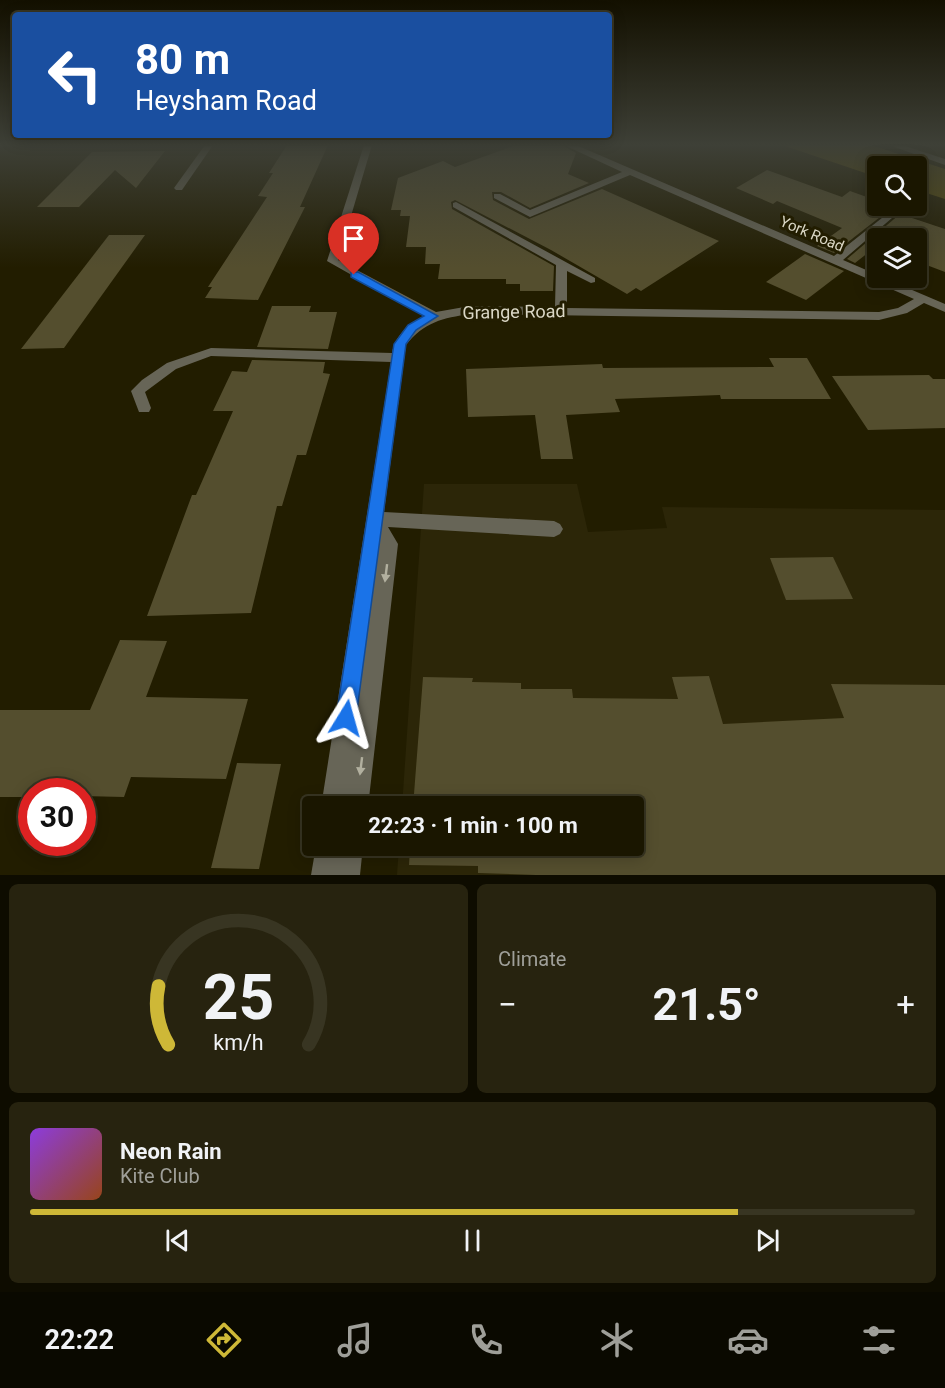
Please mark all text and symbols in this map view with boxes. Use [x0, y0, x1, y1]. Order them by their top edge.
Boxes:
text: 80 m [135, 35, 230, 84]
icon: left [36, 36, 114, 114]
text: Heysham Road [135, 85, 317, 117]
map controls [867, 156, 927, 288]
button: search [867, 156, 927, 216]
street label: York Road [777, 212, 847, 256]
pin [328, 213, 379, 275]
icon: arrive [337, 222, 370, 255]
button: layers [867, 228, 927, 288]
street label: Grange Road [462, 300, 566, 323]
one-way arrow [381, 563, 390, 582]
position arrow [314, 686, 378, 750]
one-way arrow [356, 757, 365, 776]
speed limit sign: 30 [18, 778, 96, 856]
text: 22:23 · 1 min · 100 m [368, 813, 578, 838]
text: Climate [498, 947, 566, 971]
text: 25 [203, 961, 274, 1034]
text: 21.5° [653, 978, 761, 1031]
text: − [498, 985, 517, 1024]
text: + [896, 985, 915, 1024]
text: km/h [213, 1031, 264, 1056]
text: Neon Rain [120, 1139, 222, 1164]
text: Kite Club [120, 1164, 200, 1188]
icon: previous [161, 1224, 194, 1257]
icon: pause [456, 1224, 489, 1257]
icon: next [751, 1224, 784, 1257]
icon: directions [203, 1319, 245, 1361]
icon: music [334, 1319, 376, 1361]
icon: phone [465, 1319, 507, 1361]
icon: climate [596, 1319, 638, 1361]
icon: car [727, 1319, 769, 1361]
icon: filters [858, 1319, 900, 1361]
text: 22:22 [45, 1324, 114, 1356]

